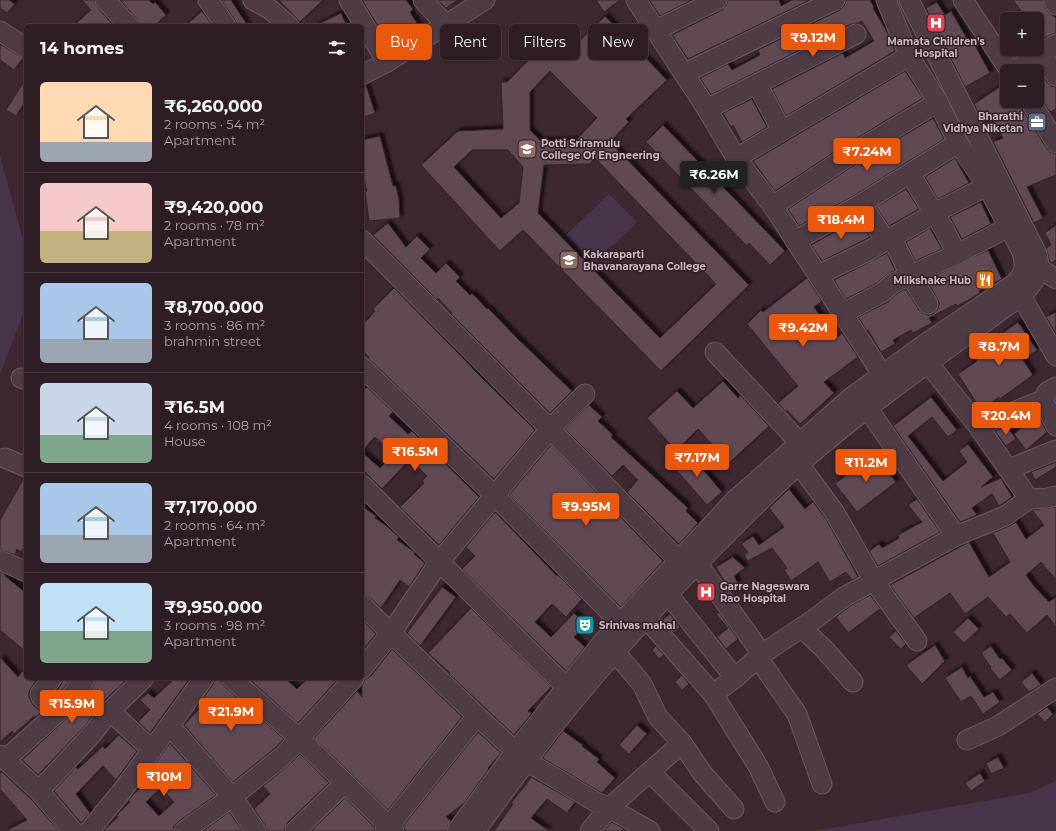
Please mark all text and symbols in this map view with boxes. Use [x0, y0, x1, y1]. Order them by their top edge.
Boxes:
hospital icon: Mamata Children's Hospital [925, 12, 947, 34]
map controls [1000, 12, 1044, 108]
button: + [1000, 12, 1044, 56]
chip: Buy [376, 24, 432, 60]
chip: Rent [440, 24, 501, 60]
chip: Filters [509, 24, 580, 60]
chip: New [588, 24, 648, 60]
pin: ₹9.12M [780, 24, 846, 58]
text: ₹9.12M [790, 29, 836, 45]
place label: Mamata Children's Hospital [887, 35, 986, 60]
icon: filters [326, 37, 348, 59]
text: 14 homes [40, 38, 124, 58]
button: − [1000, 64, 1044, 108]
text: ₹6,260,000 [164, 96, 263, 116]
icon: home [72, 98, 120, 146]
place label: Bharathi Vidhya Niketan [942, 110, 1023, 135]
office icon: Bharathi Vidhya Niketan [1026, 111, 1048, 133]
text: 2 rooms · 54 m² [164, 116, 265, 132]
text: Apartment [164, 132, 236, 148]
place label: Potti Sriramulu College Of Engneering [541, 137, 660, 162]
school or university icon: Potti Sriramulu College Of Engneering [516, 138, 538, 160]
pin: ₹7.24M [834, 138, 900, 172]
text: ₹7.24M [842, 143, 892, 159]
pin: ₹6.26M [681, 161, 747, 195]
text: ₹6.26M [689, 166, 739, 182]
text: ₹9,420,000 [164, 197, 263, 217]
icon: home [72, 199, 120, 247]
pin: ₹18.4M [808, 206, 874, 240]
text: ₹18.4M [817, 211, 865, 227]
text: 2 rooms · 78 m² [164, 217, 265, 233]
text: Apartment [164, 233, 236, 249]
place label: Kakaraparti Bhavanarayana College [583, 248, 706, 273]
school or university icon: Kakaraparti Bhavanarayana College [558, 249, 580, 271]
restaurant icon: Milkshake Hub [974, 269, 996, 291]
place label: Milkshake Hub [893, 274, 971, 287]
text: ₹8,700,000 [164, 297, 264, 317]
icon: home [72, 299, 120, 347]
pin: ₹9.42M [770, 314, 836, 348]
text: 3 rooms · 86 m² [164, 317, 265, 333]
text: ₹9.42M [778, 319, 828, 335]
text: brahmin street [164, 333, 261, 349]
pin: ₹8.7M [971, 333, 1027, 367]
text: ₹8.7M [978, 338, 1020, 354]
text: ₹16.5M [164, 397, 225, 417]
icon: home [72, 399, 120, 447]
pin: ₹20.4M [973, 402, 1039, 436]
text: ₹20.4M [981, 407, 1031, 423]
text: 4 rooms · 108 m² [164, 417, 272, 433]
text: House [164, 433, 206, 449]
pin: ₹16.5M [382, 438, 448, 472]
text: ₹16.5M [392, 443, 438, 459]
pin: ₹7.17M [664, 444, 730, 478]
text: ₹7.17M [674, 449, 720, 465]
pin: ₹11.2M [833, 449, 899, 483]
text: ₹11.2M [844, 454, 888, 470]
pin: ₹9.95M [553, 493, 619, 527]
text: ₹7,170,000 [164, 497, 257, 517]
text: ₹9.95M [561, 498, 611, 514]
icon: home [72, 499, 120, 547]
text: 2 rooms · 64 m² [164, 517, 266, 533]
text: Apartment [164, 533, 236, 549]
place label: Garre Nageswara Rao Hospital [720, 580, 810, 605]
hospital icon: Garre Nageswara Rao Hospital [695, 581, 717, 603]
text: ₹9,950,000 [164, 597, 263, 617]
icon: home [72, 599, 120, 647]
theatre icon: Srinivas mahal [574, 614, 596, 636]
text: 3 rooms · 98 m² [164, 617, 265, 633]
place label: Srinivas mahal [599, 619, 675, 632]
text: Apartment [164, 633, 236, 649]
pin: ₹15.9M [39, 690, 105, 724]
text: ₹15.9M [49, 695, 95, 711]
pin: ₹21.9M [198, 698, 264, 732]
text: ₹21.9M [208, 703, 254, 719]
pin: ₹10M [140, 763, 188, 797]
text: ₹10M [146, 768, 182, 784]

